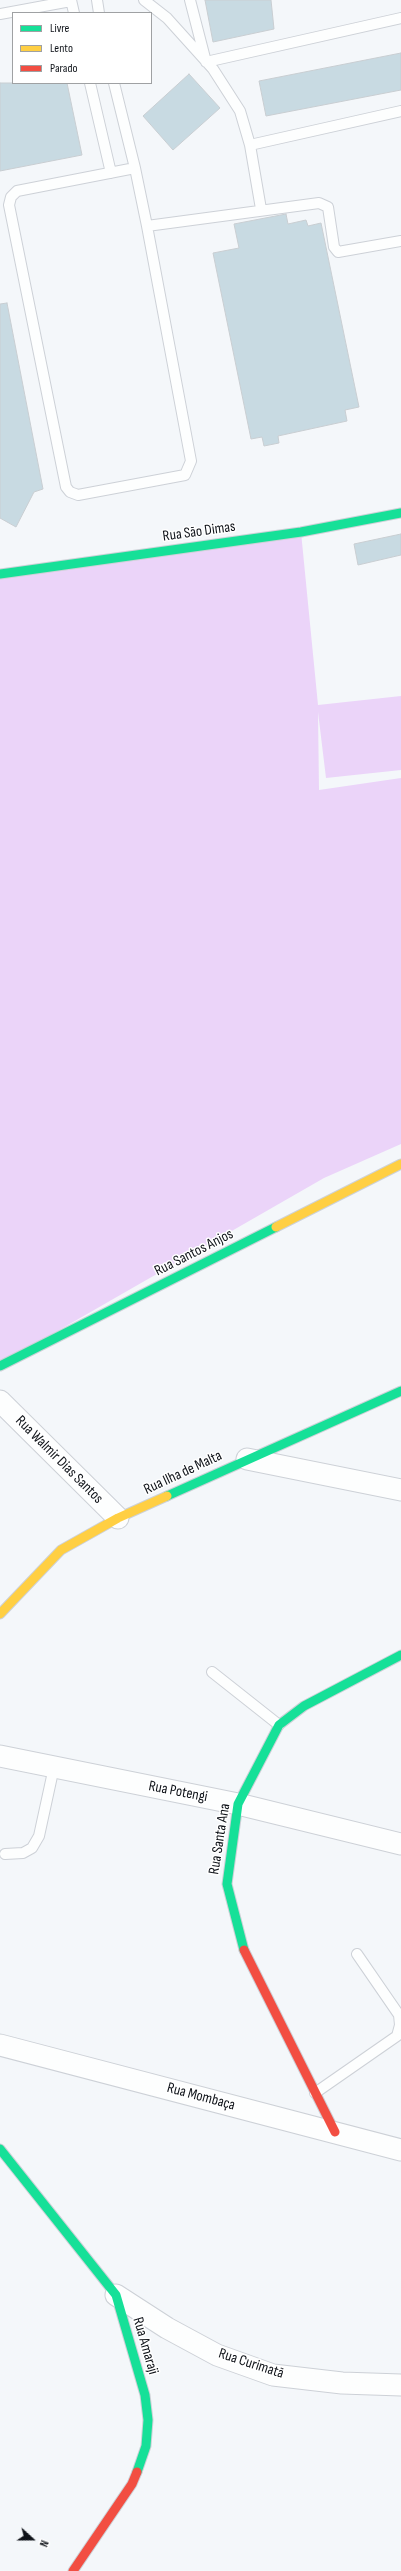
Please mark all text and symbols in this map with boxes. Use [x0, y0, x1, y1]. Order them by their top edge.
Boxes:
legend [12, 12, 152, 84]
text: Livre [50, 21, 69, 36]
text: Lento [50, 41, 73, 56]
text: Parado [50, 61, 77, 76]
street label: Rua São Dimas [162, 518, 236, 546]
street label: Rua Santos Anjos [152, 1225, 236, 1281]
street label: Rua Walmir Dias Santos [11, 1412, 107, 1508]
street label: Rua Ilha de Malta [141, 1447, 225, 1499]
street label: Rua Potengi [147, 1777, 209, 1807]
street label: Rua Santa Ana [206, 1802, 234, 1876]
street label: Rua Mombaça [165, 2079, 237, 2115]
street label: Rua Amaraji [128, 2315, 162, 2377]
street label: Rua Curimatã [216, 2345, 286, 2383]
north arrow [12, 2519, 52, 2559]
text: N [37, 2538, 51, 2549]

